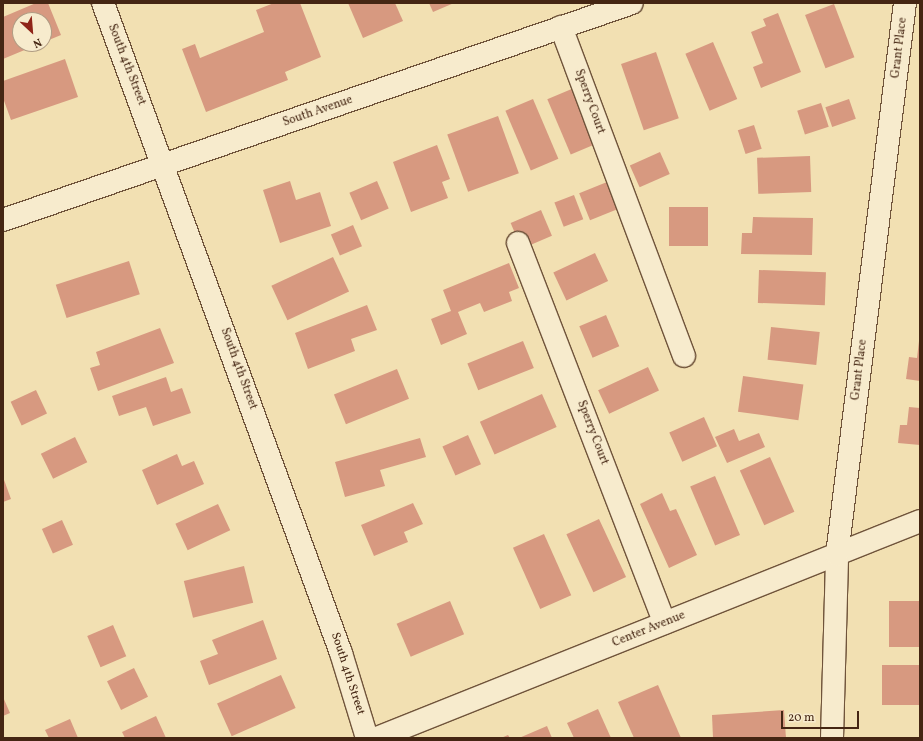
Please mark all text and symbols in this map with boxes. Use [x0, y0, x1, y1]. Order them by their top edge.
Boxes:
north arrow [12, 12, 52, 52]
street label: Grant Place [889, 17, 911, 79]
street label: South 4th Street [104, 22, 148, 108]
text: N [30, 34, 44, 51]
street label: Sperry Court [571, 67, 607, 137]
street label: South Avenue [281, 93, 355, 131]
street label: South 4th Street [217, 326, 259, 412]
street label: Grant Place [849, 339, 871, 401]
street label: Sperry Court [573, 399, 611, 467]
street label: Center Avenue [611, 609, 687, 651]
street label: South 4th Street [327, 631, 367, 717]
scale bar [783, 703, 861, 729]
text: 20 m [788, 710, 815, 726]

